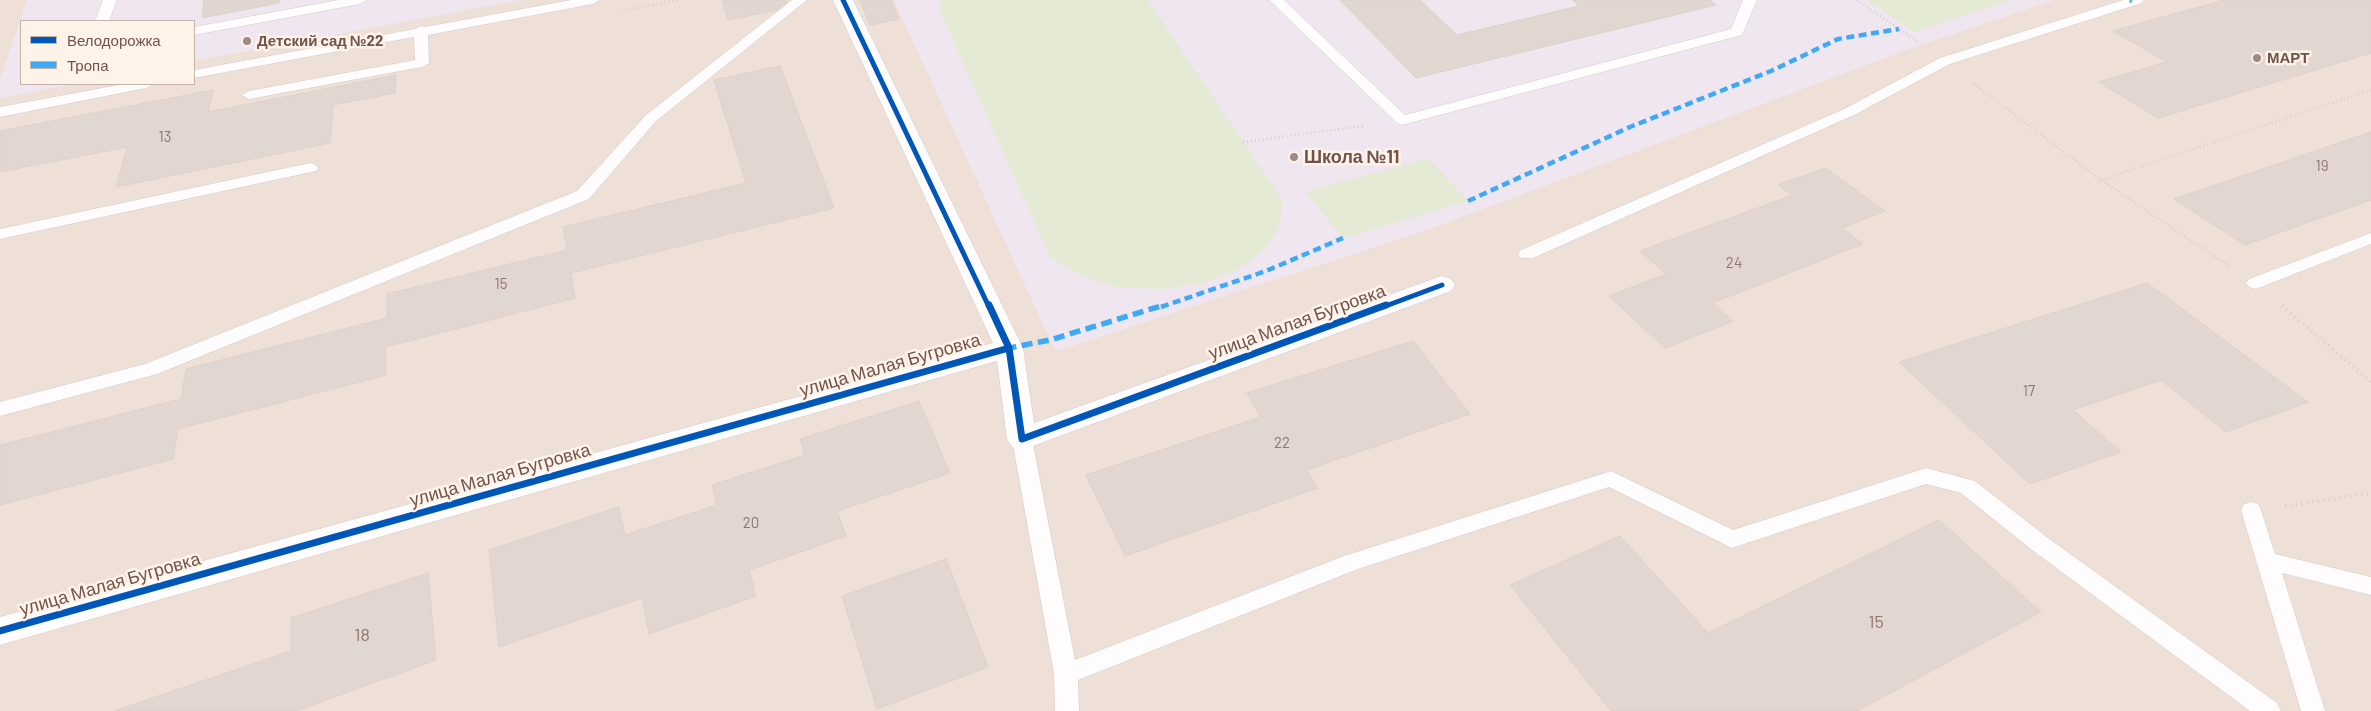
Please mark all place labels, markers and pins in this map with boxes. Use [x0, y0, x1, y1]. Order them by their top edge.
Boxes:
place label: Детский сад №22 [257, 32, 383, 50]
marker: Детский сад №22 [241, 35, 253, 47]
place label: МАРТ [2267, 49, 2309, 67]
marker: МАРТ [2251, 52, 2263, 64]
place label: Школа №11 [1304, 146, 1399, 168]
marker: Школа №11 [1288, 151, 1300, 163]

